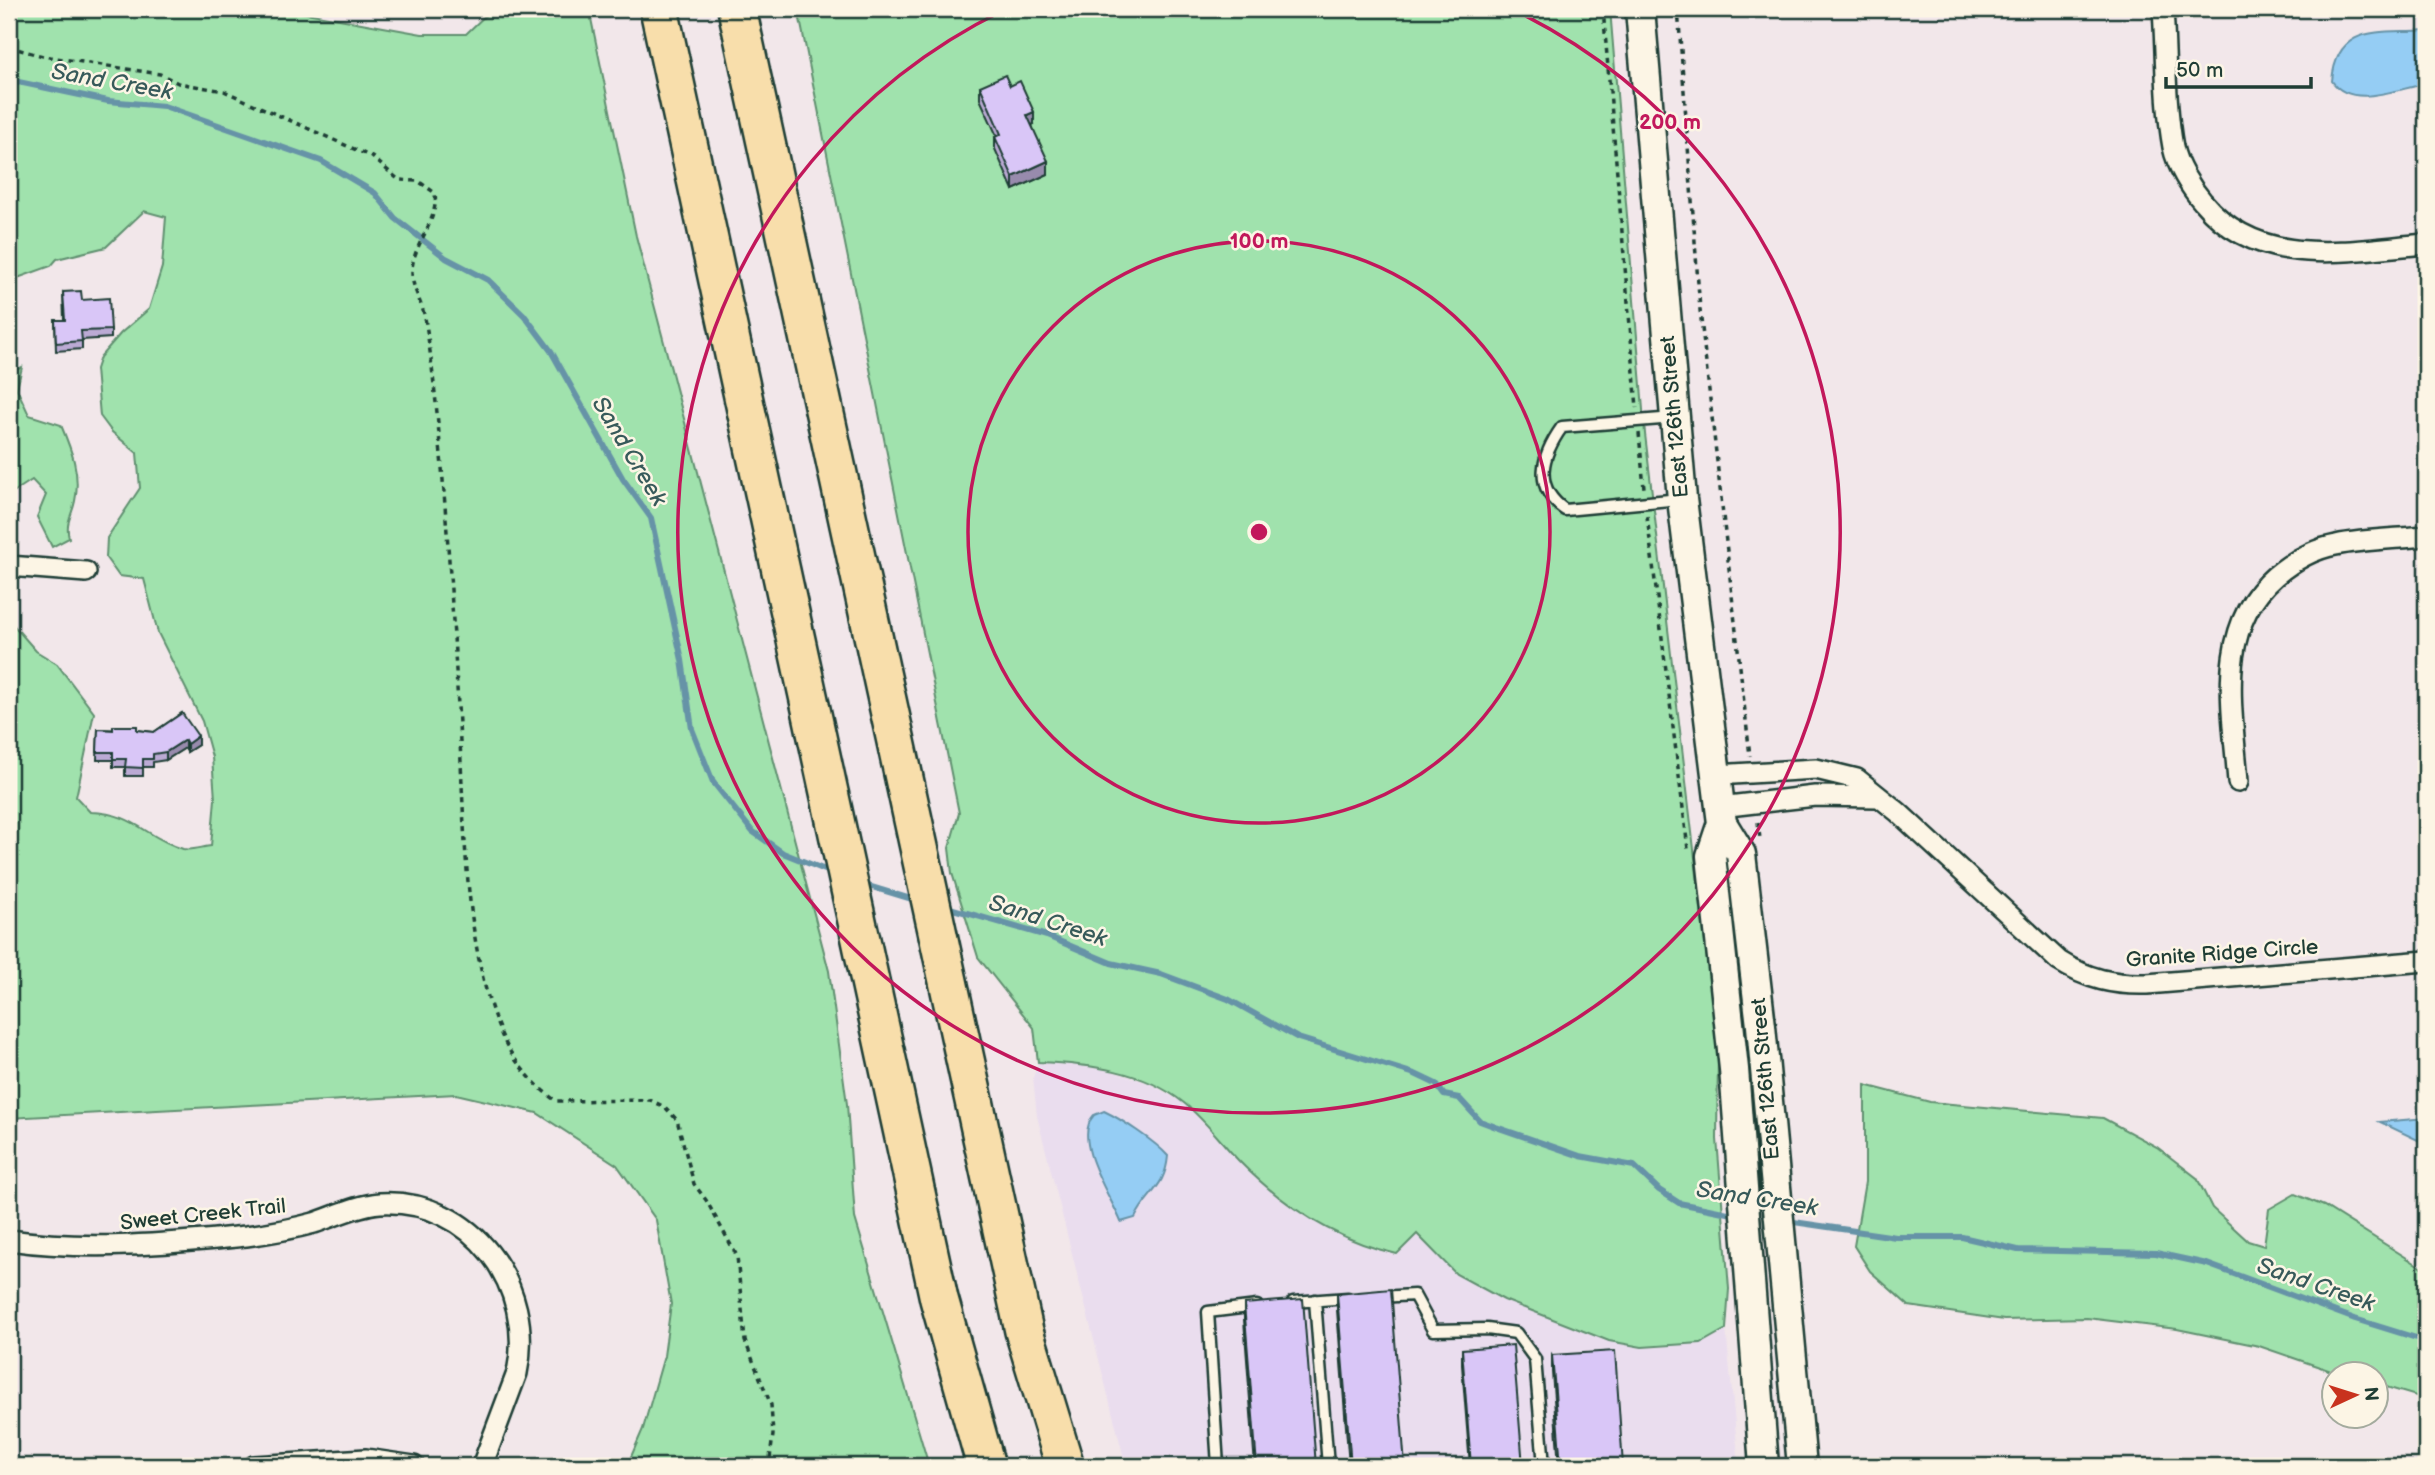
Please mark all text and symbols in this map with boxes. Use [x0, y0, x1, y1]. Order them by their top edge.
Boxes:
scale bar [2166, 46, 2311, 90]
water label: Sand Creek [49, 58, 175, 107]
text: 50 m [2176, 58, 2223, 83]
text: 200 m [1639, 110, 1701, 135]
text: 100 m [1230, 229, 1288, 254]
street label: East 126th Street [1655, 334, 1694, 499]
water label: Sand Creek [586, 392, 673, 512]
centre of rings [1247, 520, 1271, 544]
water label: Sand Creek [985, 889, 1111, 953]
street label: Granite Ridge Circle [2125, 934, 2319, 973]
street label: East 126th Street [1746, 996, 1785, 1161]
water label: Sand Creek [1694, 1176, 1820, 1223]
street label: Sweet Creek Trail [119, 1193, 287, 1236]
water label: Sand Creek [2253, 1252, 2379, 1318]
north arrow [2320, 1360, 2390, 1430]
text: N [2358, 1386, 2382, 1402]

